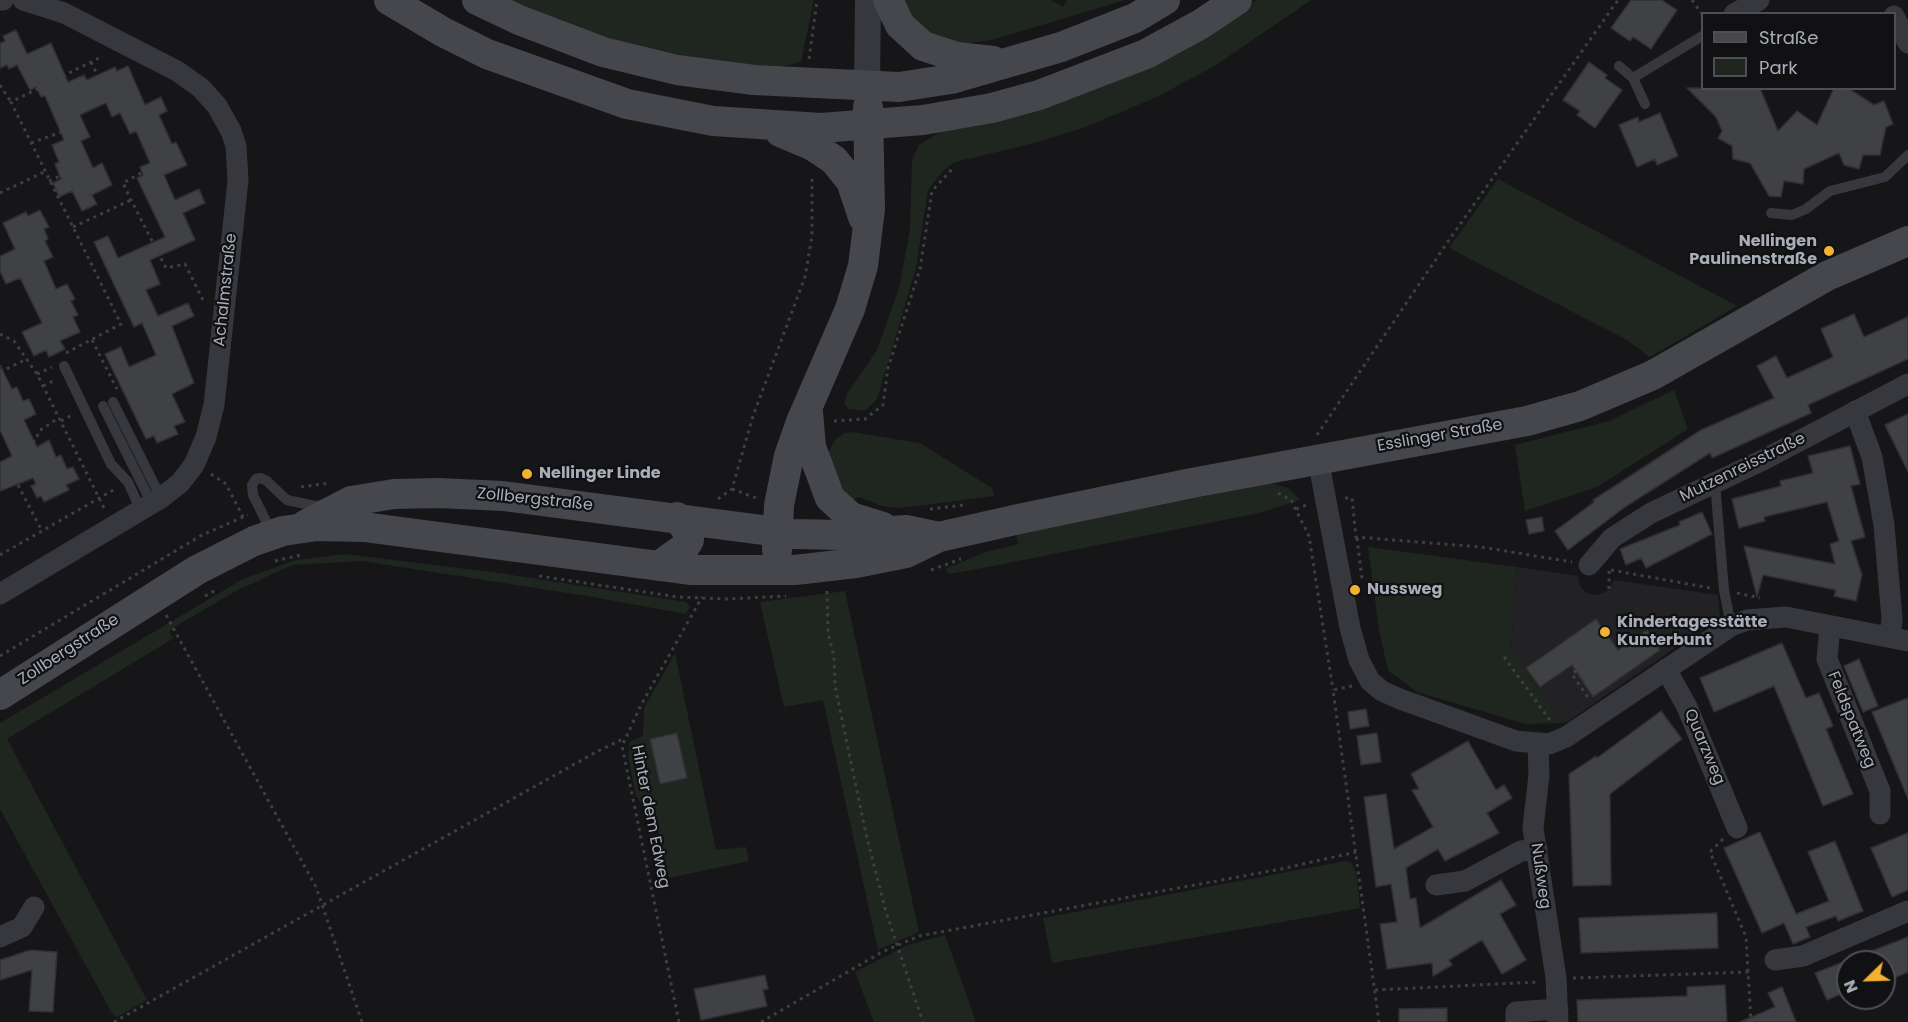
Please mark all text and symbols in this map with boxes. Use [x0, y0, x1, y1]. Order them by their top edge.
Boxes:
legend [1701, 12, 1896, 90]
text: Straße [1759, 25, 1818, 50]
text: Park [1759, 55, 1798, 80]
street label: Achalmstraße [211, 232, 241, 348]
place label: Nellingen Paulinenstraße [1689, 232, 1817, 270]
marker: Nellingen Paulinenstraße [1822, 244, 1836, 258]
street label: Esslinger Straße [1376, 416, 1504, 456]
street label: Mutzenreisstraße [1677, 429, 1809, 507]
place label: Nellinger Linde [539, 464, 661, 484]
marker: Nellinger Linde [520, 467, 534, 481]
street label: Zollbergstraße [476, 484, 594, 516]
place label: Nussweg [1367, 580, 1442, 600]
marker: Nussweg [1348, 583, 1362, 597]
street label: Zollbergstraße [15, 610, 123, 690]
place label: Kindertagesstätte Kunterbunt [1617, 613, 1767, 651]
marker: Kindertagesstätte Kunterbunt [1598, 625, 1612, 639]
street label: Feldspatweg [1823, 669, 1879, 771]
street label: Quarzweg [1679, 706, 1729, 788]
street label: Hinter dem Edweg [627, 744, 673, 890]
street label: Nußweg [1526, 842, 1554, 910]
north arrow [1836, 950, 1896, 1010]
text: N [1838, 976, 1864, 996]

